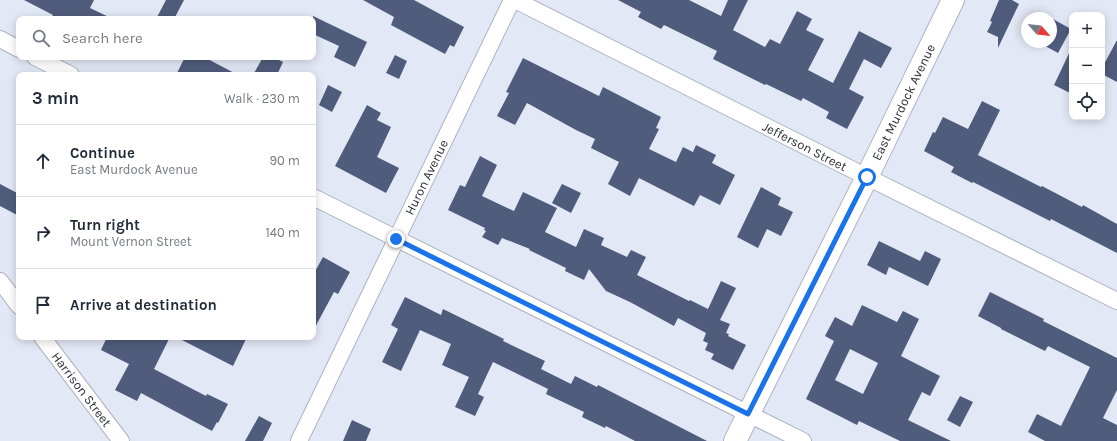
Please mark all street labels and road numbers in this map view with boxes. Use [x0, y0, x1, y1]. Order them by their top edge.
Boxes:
street label: East Murdock Avenue [869, 41, 938, 163]
street label: Jefferson Street [760, 119, 850, 174]
street label: Huron Avenue [402, 137, 451, 217]
street label: Harrison Street [49, 349, 115, 430]

